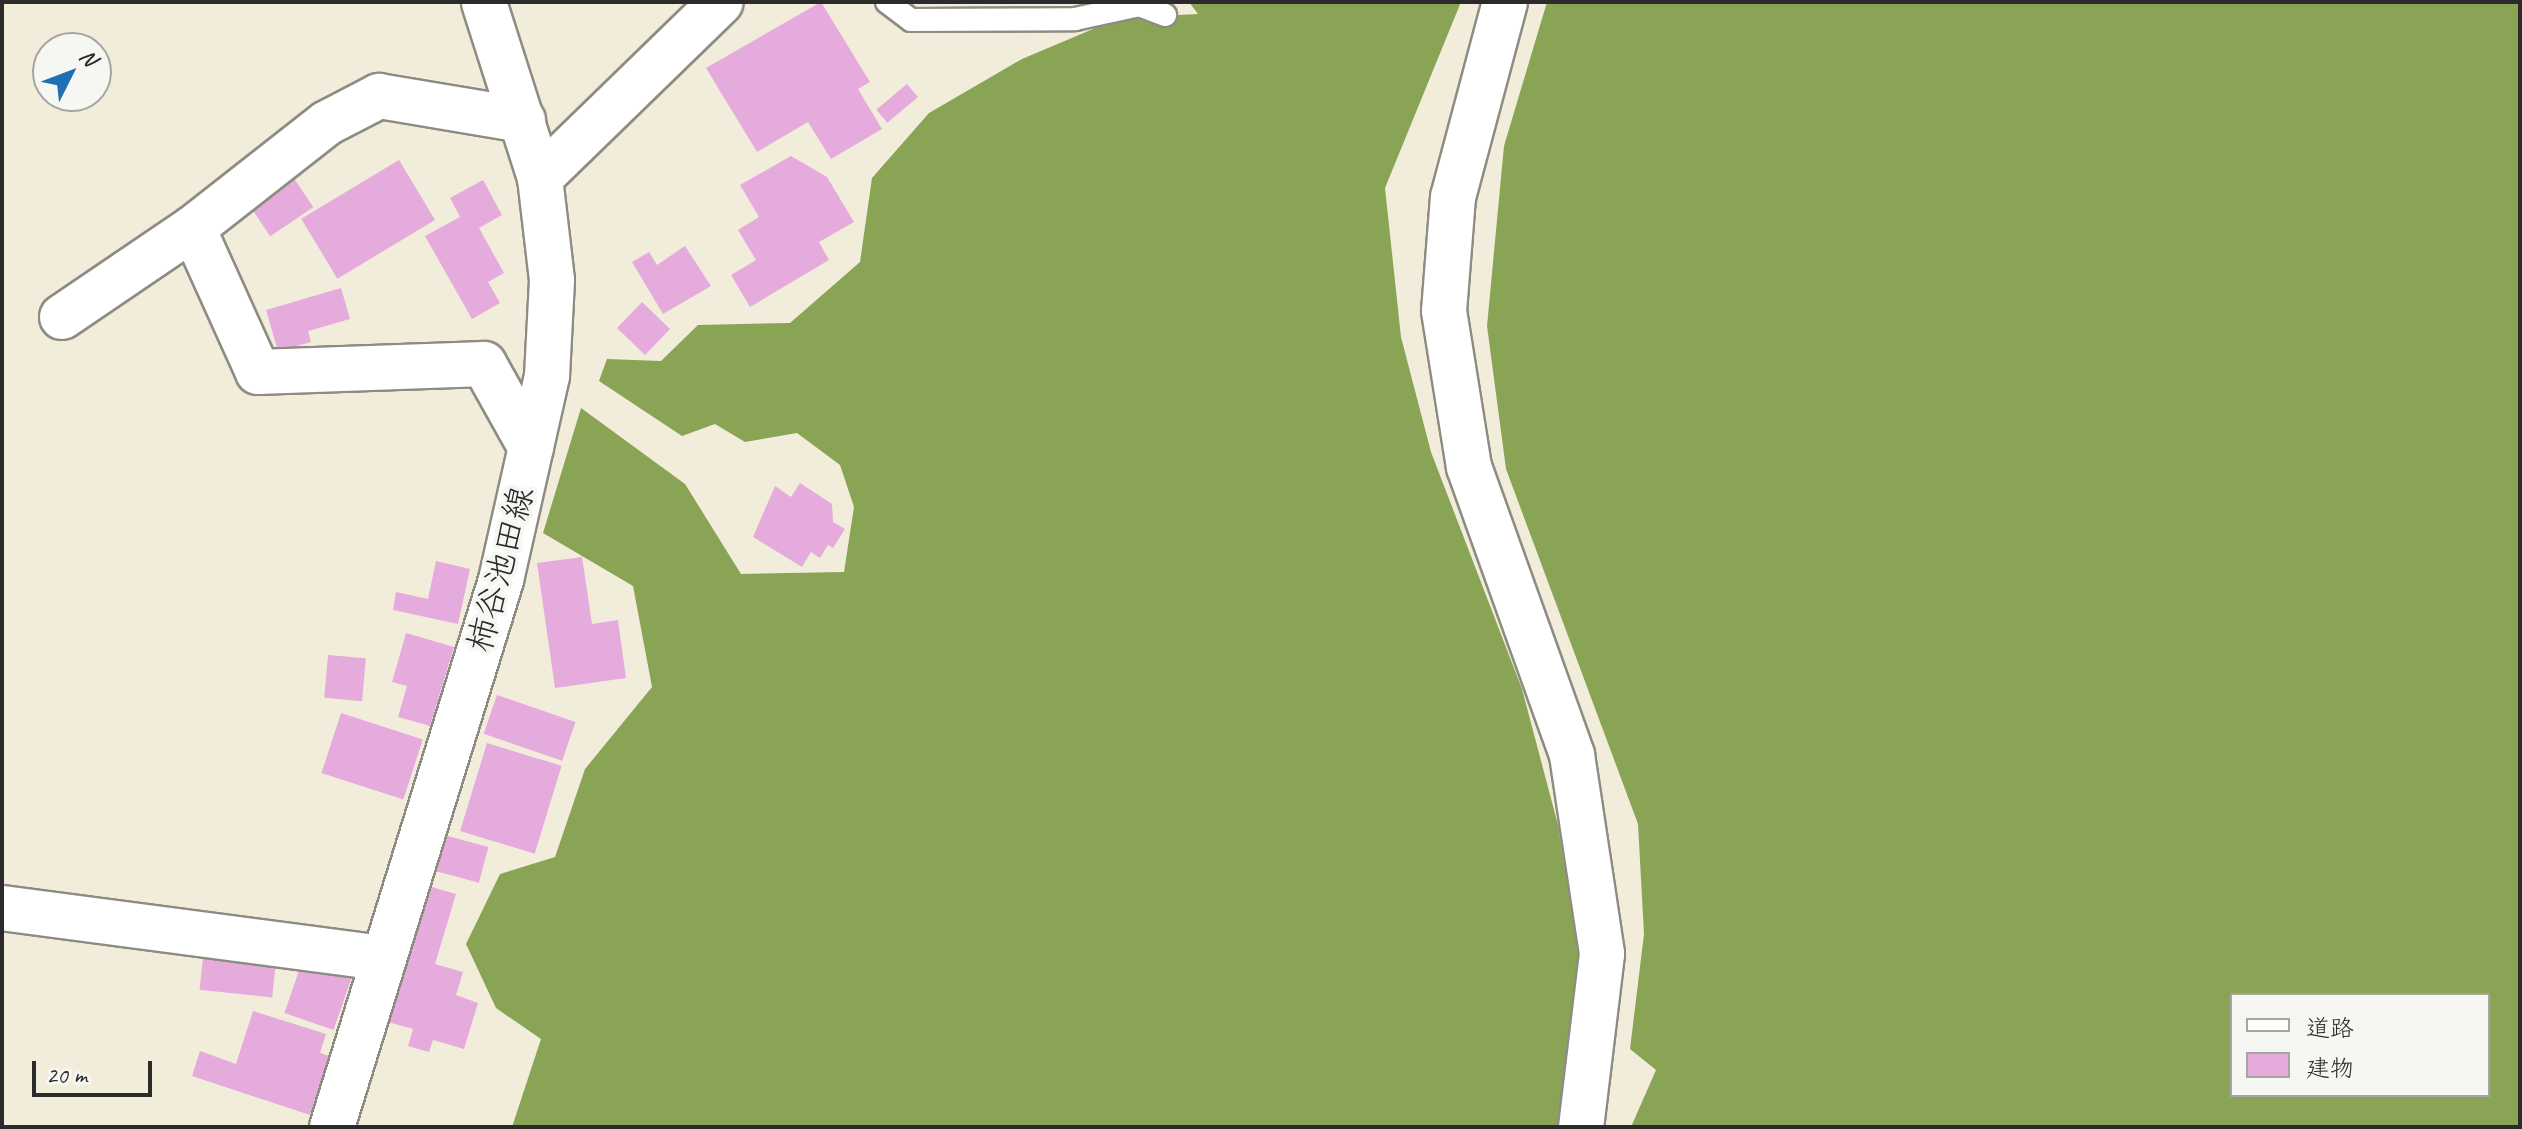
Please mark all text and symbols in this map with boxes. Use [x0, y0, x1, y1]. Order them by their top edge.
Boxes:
north arrow [32, 32, 112, 112]
text: N [73, 43, 103, 72]
street label: 柿谷池田線 [458, 482, 542, 656]
legend [2230, 993, 2490, 1097]
text: 道路 [2306, 1013, 2354, 1043]
scale bar [36, 1045, 156, 1095]
text: 建物 [2306, 1053, 2354, 1083]
text: 20 m [46, 1060, 87, 1090]

